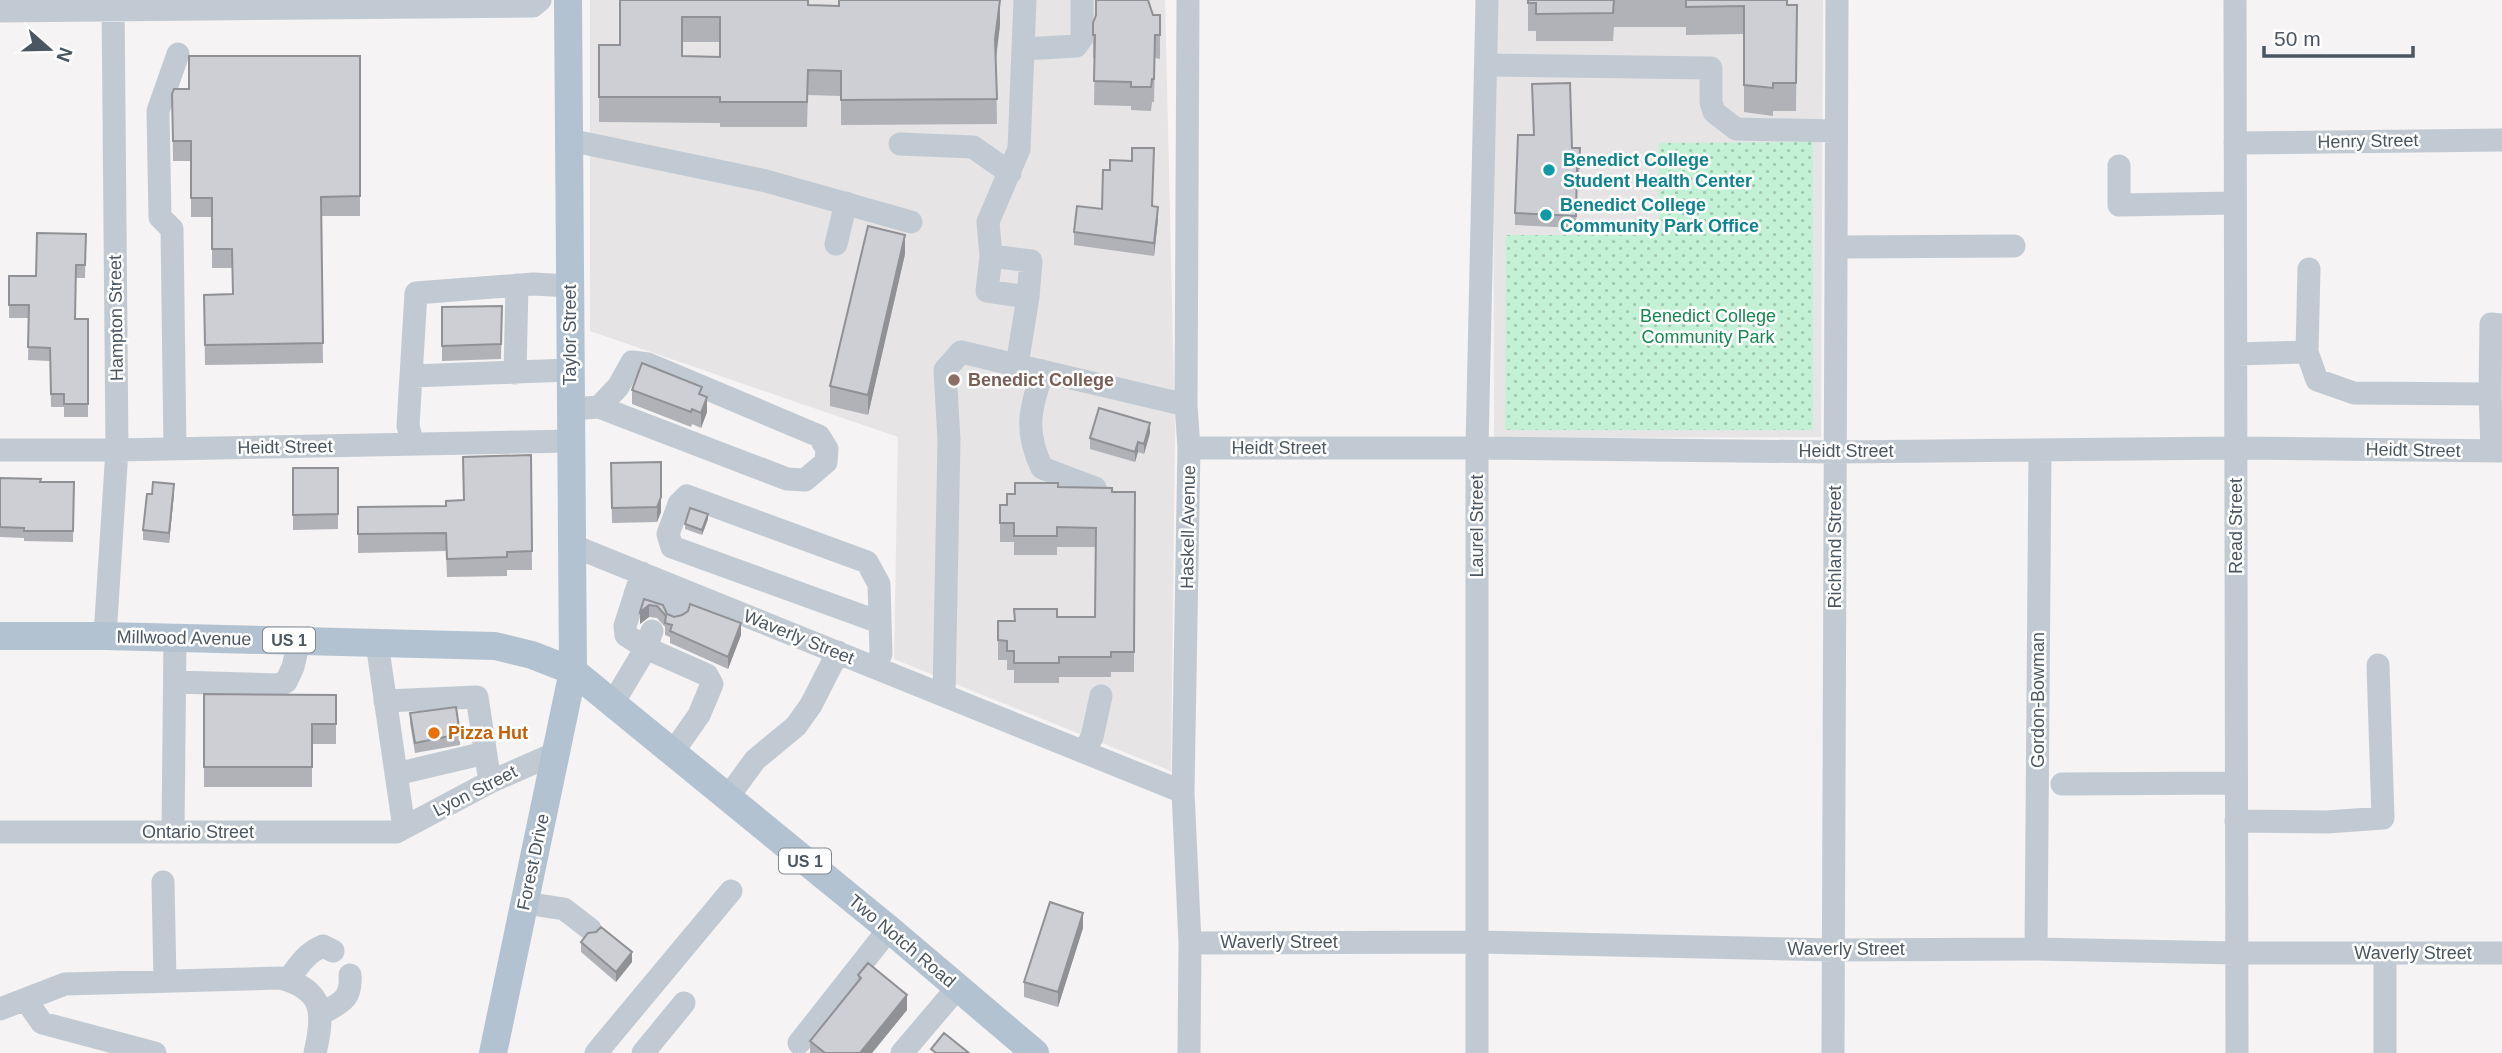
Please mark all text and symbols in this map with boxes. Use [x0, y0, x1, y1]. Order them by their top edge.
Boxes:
north arrow [14, 14, 84, 84]
scale bar [2264, 14, 2413, 58]
text: 50 m [2274, 27, 2321, 50]
text: N [52, 45, 77, 65]
street label: Henry Street [2317, 130, 2419, 152]
place label: Benedict College Student Health Center [1563, 150, 1752, 191]
marker: Benedict College Student Health Center [1541, 162, 1557, 178]
place label: Benedict College Community Park Office [1560, 195, 1759, 236]
marker: Benedict College Community Park Office [1538, 207, 1554, 223]
street label: Hampton Street [105, 255, 127, 381]
street label: Taylor Street [560, 284, 580, 386]
park label: Benedict College Community Park [1640, 306, 1776, 347]
place label: Benedict College [968, 370, 1114, 390]
marker: Benedict College [946, 372, 962, 388]
street label: Heidt Street [237, 436, 333, 458]
street label: Heidt Street [1231, 438, 1327, 458]
street label: Heidt Street [2365, 439, 2461, 461]
street label: Heidt Street [1798, 441, 1894, 461]
street label: Haskell Avenue [1177, 465, 1199, 589]
street label: Laurel Street [1467, 474, 1487, 578]
street label: Read Street [2226, 478, 2246, 574]
street label: Richland Street [1825, 485, 1845, 609]
street label: Waverly Street [741, 606, 857, 668]
street label: Millwood Avenue [116, 627, 252, 649]
road number: US 1 [263, 628, 315, 652]
street label: Gordon-Bowman [2028, 632, 2048, 768]
place label: Pizza Hut [448, 723, 528, 743]
marker: Pizza Hut [426, 725, 442, 741]
street label: Lyon Street [430, 761, 520, 821]
street label: Forest Drive [513, 812, 553, 912]
street label: Ontario Street [142, 822, 254, 842]
road number: US 1 [779, 848, 831, 874]
street label: Two Notch Road [845, 891, 959, 991]
street label: Waverly Street [1220, 932, 1338, 952]
street label: Waverly Street [1787, 939, 1905, 959]
street label: Waverly Street [2354, 943, 2472, 963]

